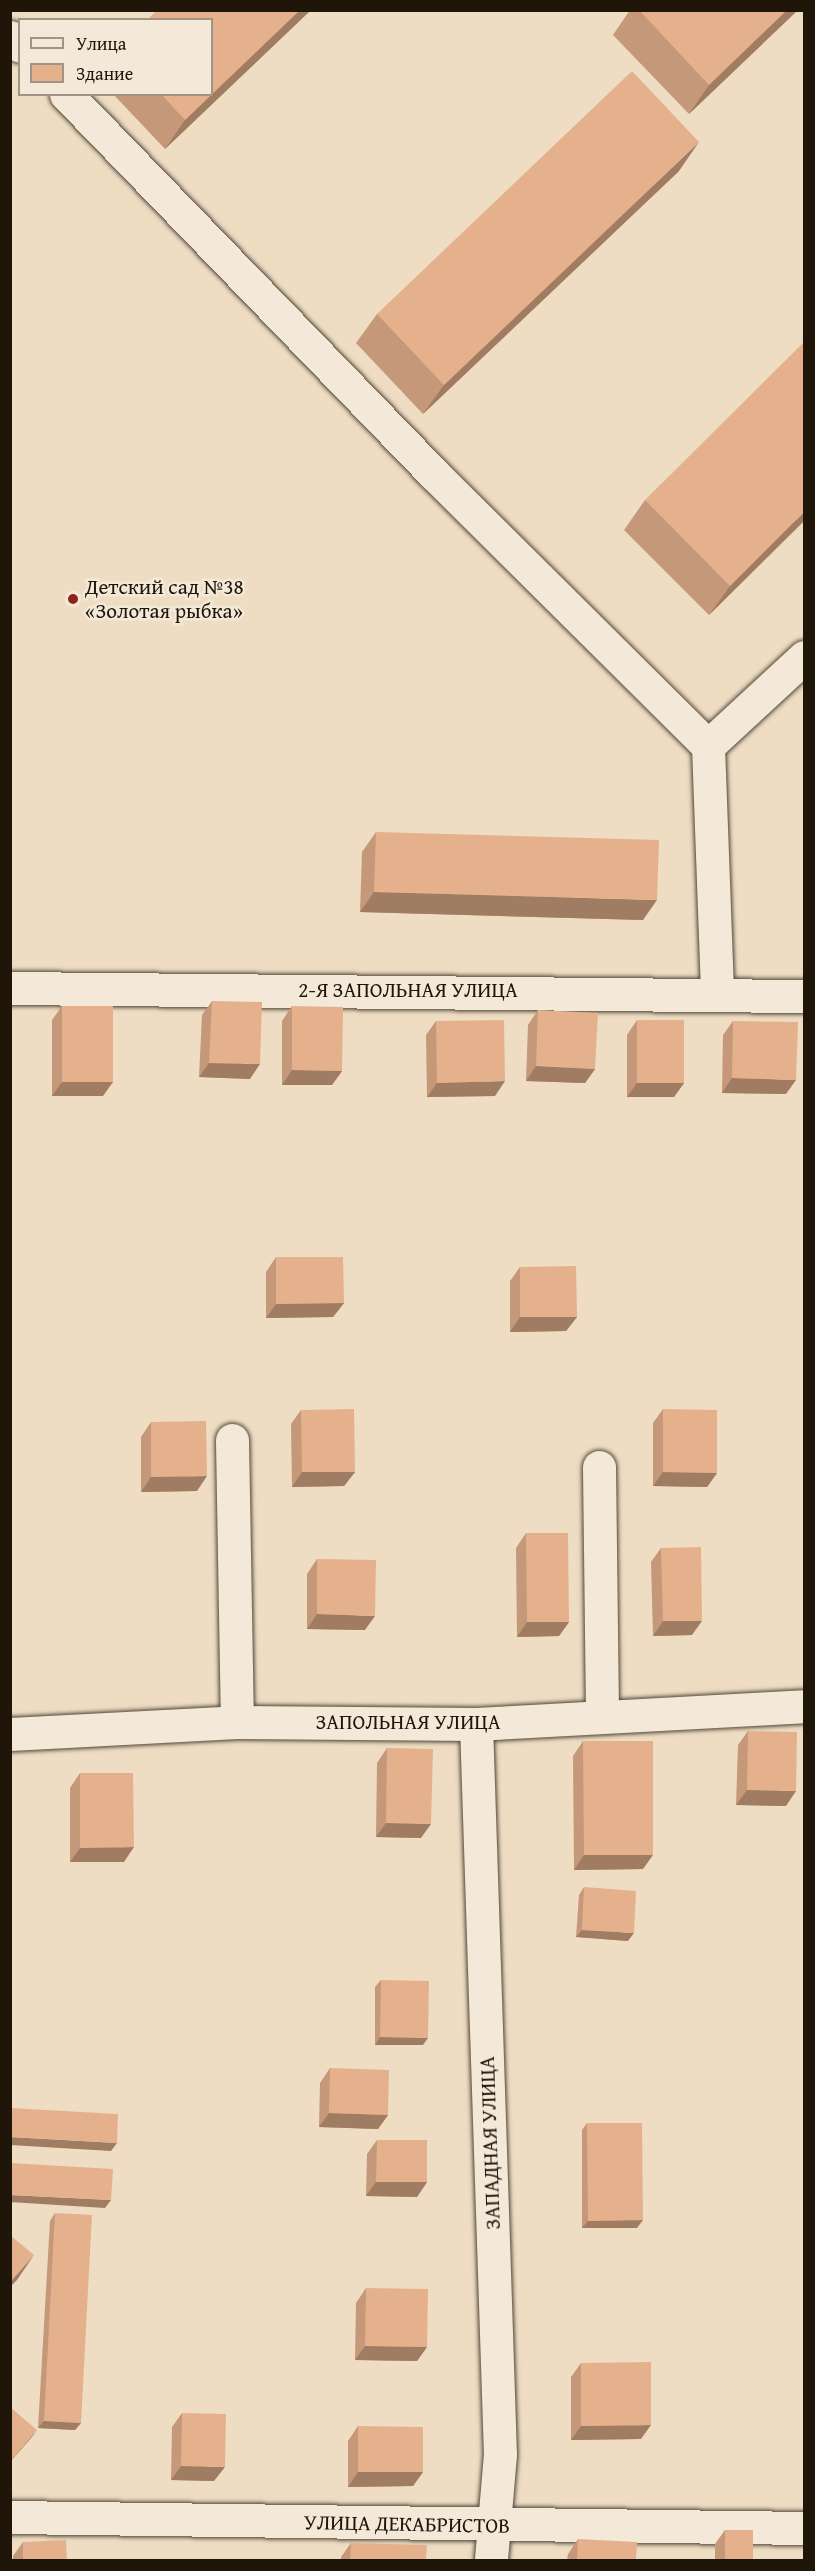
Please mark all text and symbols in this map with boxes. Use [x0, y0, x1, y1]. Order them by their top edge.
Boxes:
legend [18, 18, 213, 96]
text: Улица [76, 30, 126, 57]
text: Здание [76, 60, 133, 87]
place label: Детский сад №38 «Золотая рыбка» [85, 574, 244, 624]
marker: Детский сад №38 «Золотая рыбка» [66, 592, 80, 606]
street label: 2-Я ЗАПОЛЬНАЯ УЛИЦА [298, 977, 518, 1003]
street label: ЗАПОЛЬНАЯ УЛИЦА [315, 1709, 501, 1735]
street label: ЗАПАДНАЯ УЛИЦА [474, 2056, 506, 2230]
street label: УЛИЦА ДЕКАБРИСТОВ [304, 2510, 510, 2538]

